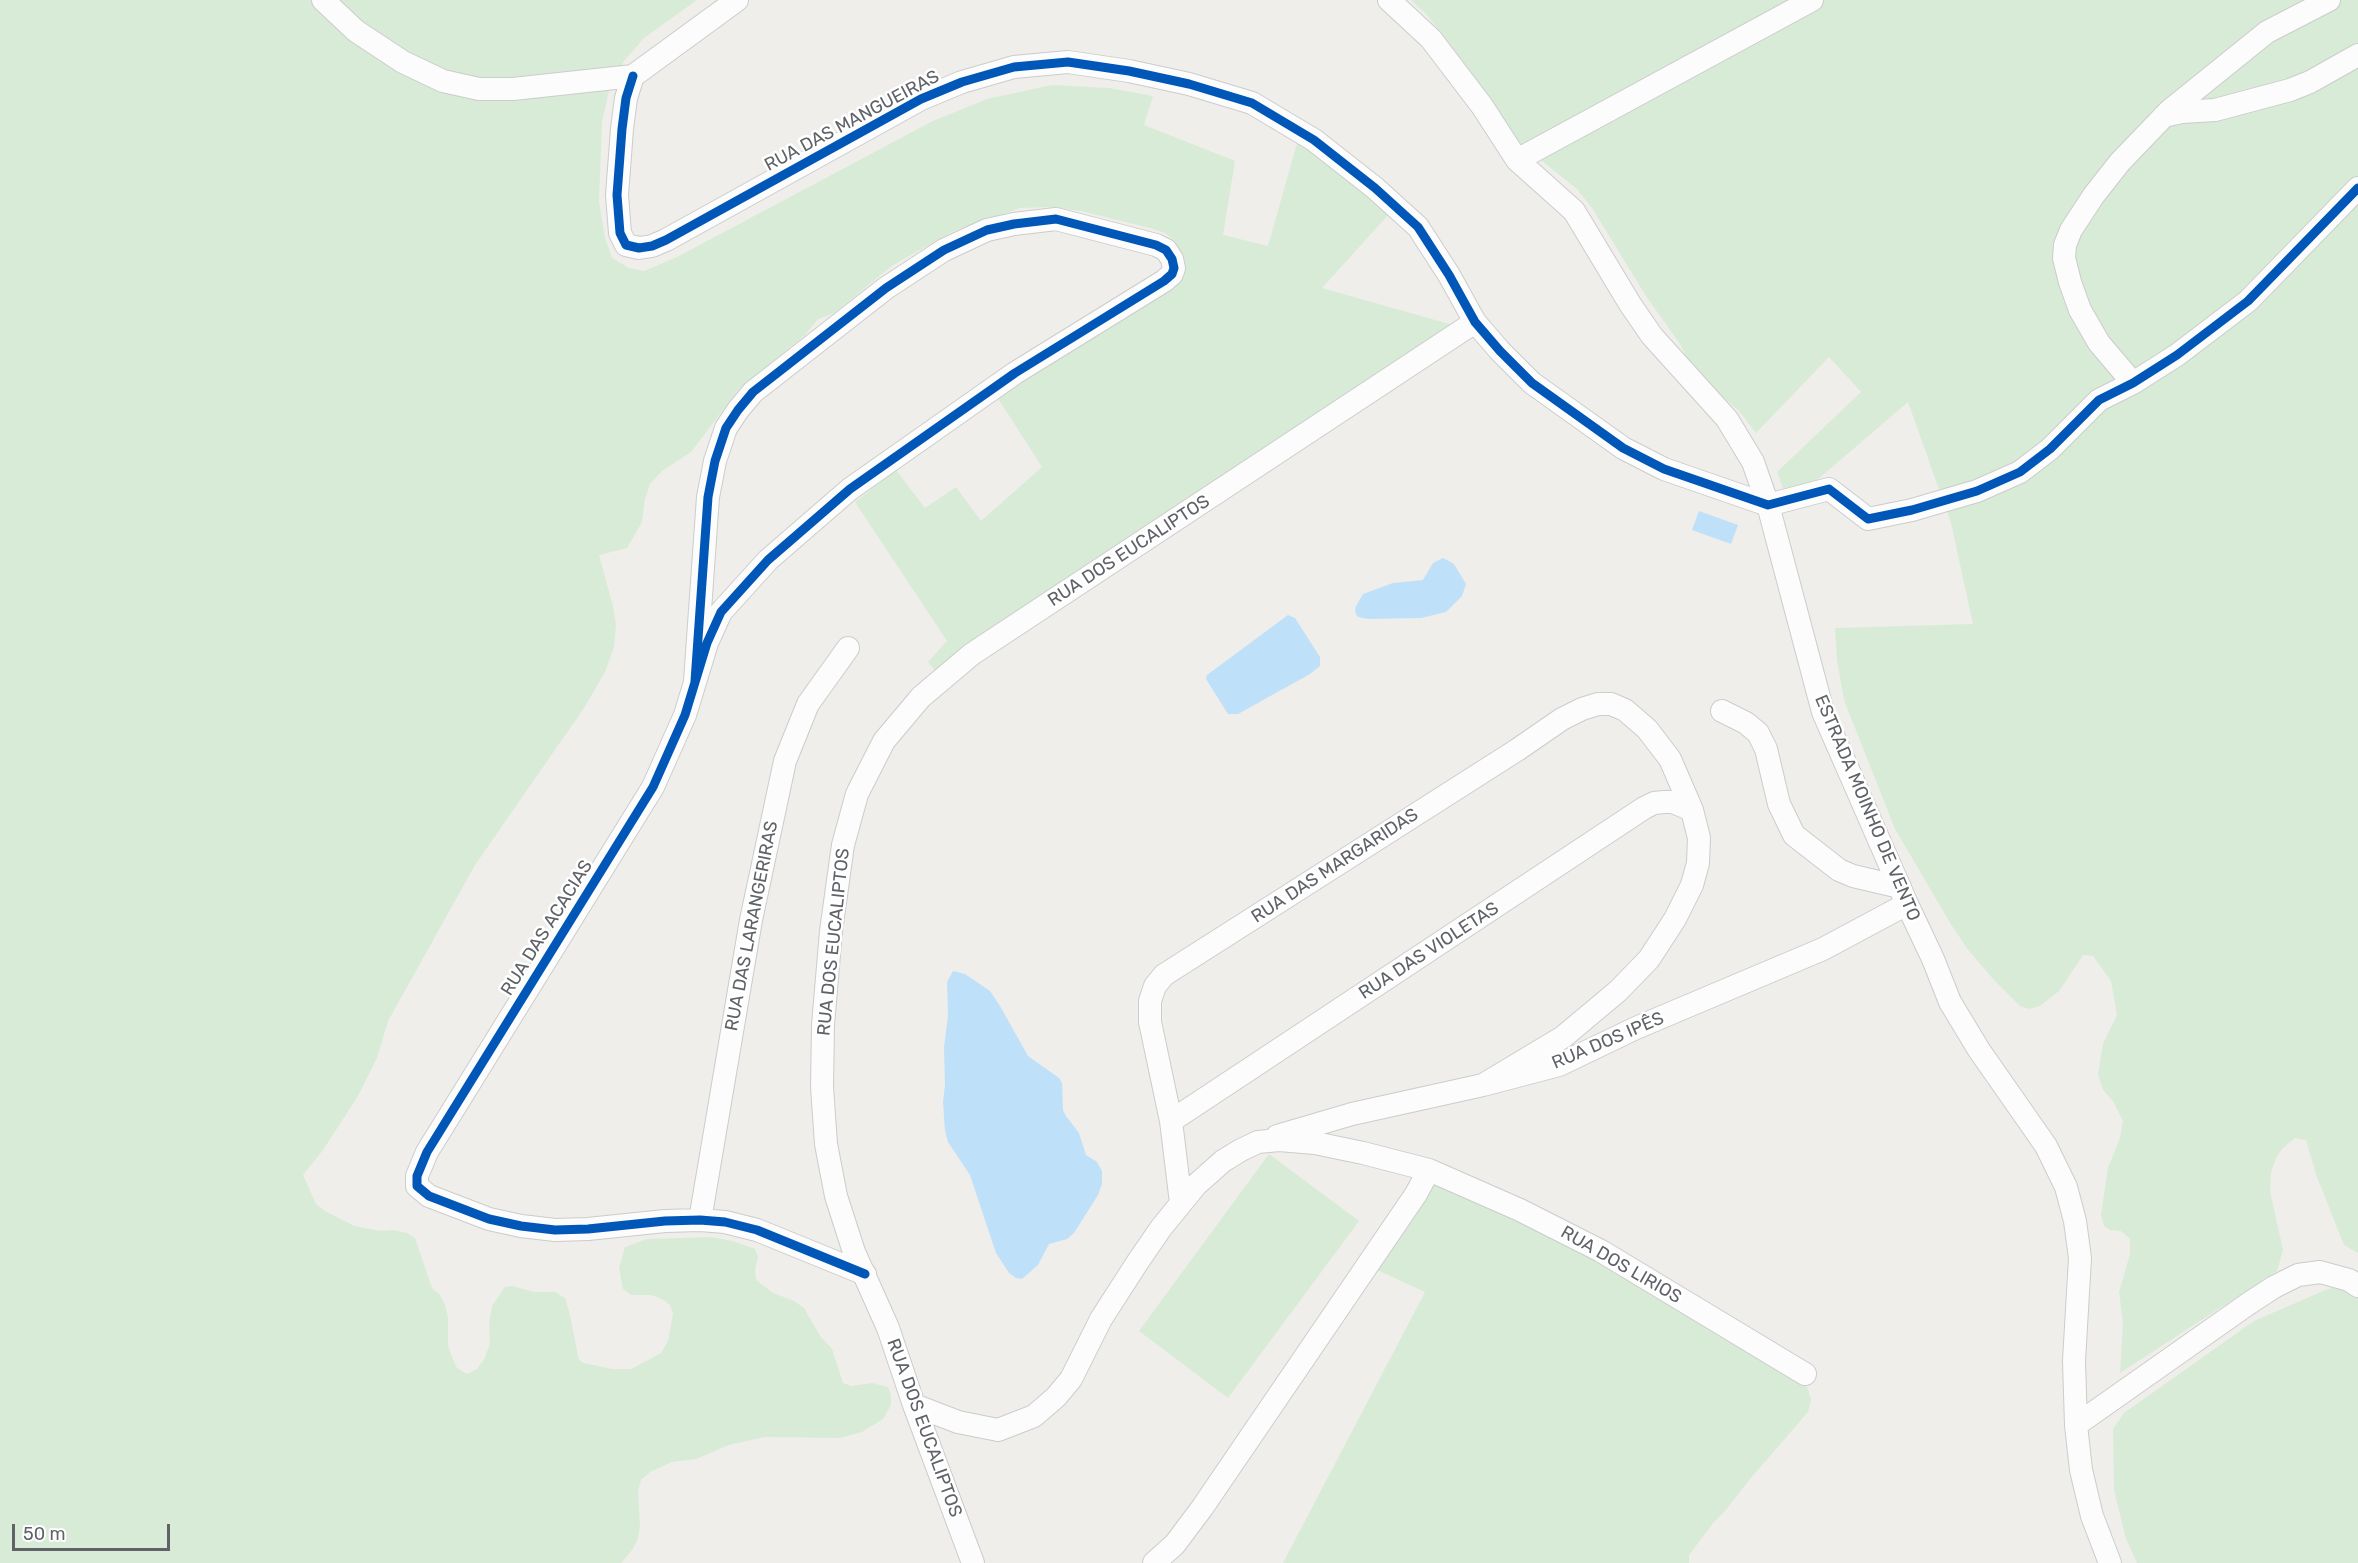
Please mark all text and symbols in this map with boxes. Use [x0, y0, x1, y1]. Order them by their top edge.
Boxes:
street label: RUA DAS MANGUEIRAS [761, 66, 943, 176]
street label: RUA DOS EUCALIPTOS [1044, 491, 1214, 611]
street label: ESTRADA MOINHO DE VENTO [1809, 692, 1925, 924]
street label: RUA DAS MARGARIDAS [1248, 804, 1422, 928]
street label: RUA DAS LARANGERIRAS [721, 819, 783, 1033]
street label: RUA DOS EUCALIPTOS [813, 847, 855, 1037]
street label: RUA DAS ACACIAS [497, 856, 597, 1000]
street label: RUA DAS VIOLETAS [1355, 898, 1503, 1004]
street label: RUA DOS IPÊS [1549, 1008, 1667, 1074]
street label: RUA DOS LIRIOS [1557, 1222, 1685, 1308]
street label: RUA DOS EUCALIPTOS [882, 1336, 966, 1520]
scale bar [15, 1512, 172, 1550]
text: 50 m [23, 1523, 66, 1545]

